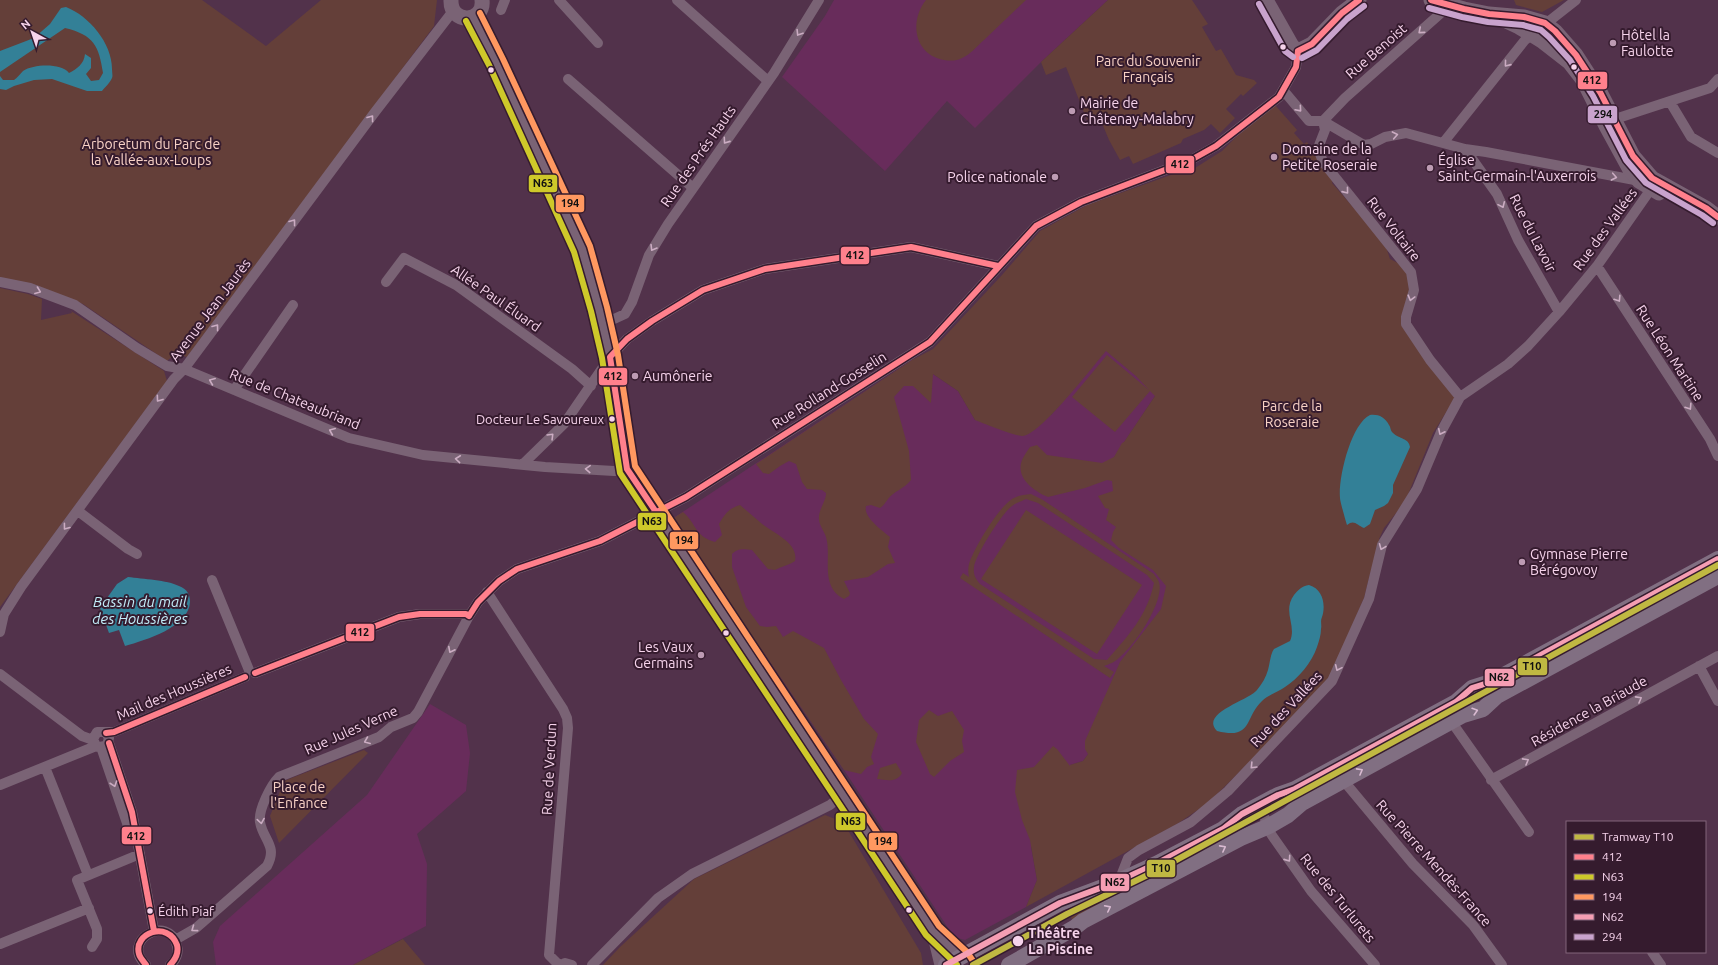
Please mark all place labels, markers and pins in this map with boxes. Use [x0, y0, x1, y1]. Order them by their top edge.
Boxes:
place label: Hôtel la Faulotte [1621, 27, 1674, 59]
marker: Hôtel la Faulotte [1608, 38, 1618, 48]
unlabelled marker [1278, 42, 1288, 52]
unlabelled marker [1569, 62, 1579, 72]
unlabelled marker [486, 65, 496, 75]
place label: Mairie de Châtenay-Malabry [1080, 95, 1194, 127]
marker: Mairie de Châtenay-Malabry [1067, 106, 1077, 116]
place label: Domaine de la Petite Roseraie [1282, 141, 1377, 173]
place label: Église Saint-Germain-l'Auxerrois [1438, 151, 1596, 184]
marker: Domaine de la Petite Roseraie [1269, 152, 1279, 162]
marker: Église Saint-Germain-l'Auxerrois [1425, 163, 1435, 173]
place label: Police nationale [947, 169, 1047, 185]
marker: Police nationale [1050, 172, 1060, 182]
place label: Aumônerie [643, 368, 713, 384]
marker: Aumônerie [630, 371, 640, 381]
place label: Docteur Le Savoureux [476, 412, 604, 426]
marker: Docteur Le Savoureux [607, 414, 617, 424]
place label: Gymnase Pierre Bérégovoy [1530, 546, 1628, 578]
marker: Gymnase Pierre Bérégovoy [1517, 557, 1527, 567]
unlabelled marker [721, 628, 731, 638]
place label: Les Vaux Germains [634, 639, 693, 671]
marker: Les Vaux Germains [696, 650, 706, 660]
place label: Édith Piaf [158, 903, 214, 918]
unlabelled marker [904, 905, 914, 915]
marker: Édith Piaf [145, 906, 155, 916]
place label: Théâtre La Piscine [1028, 925, 1093, 957]
marker: Théâtre La Piscine [1011, 934, 1025, 948]

